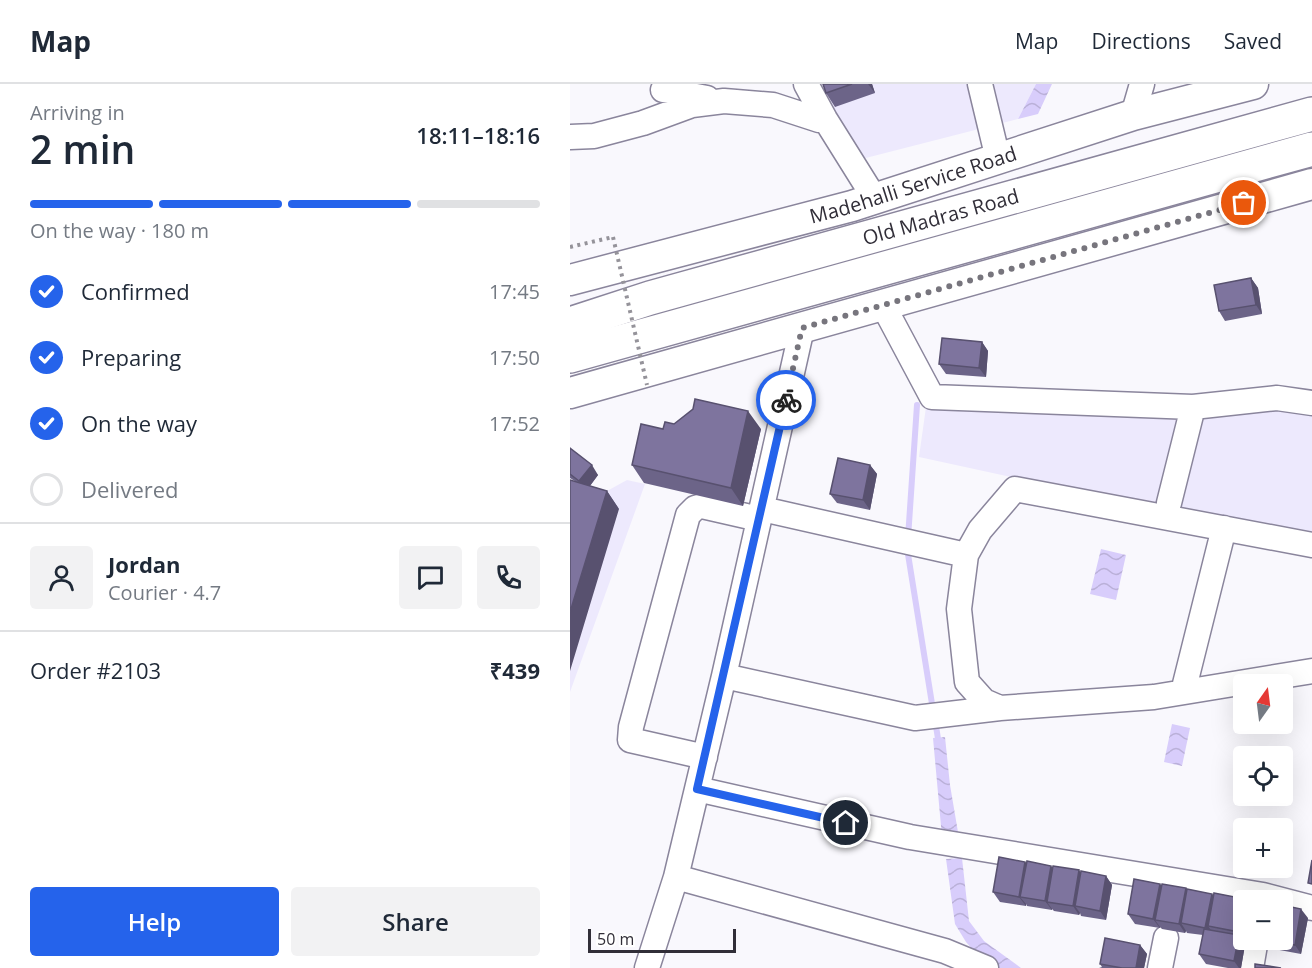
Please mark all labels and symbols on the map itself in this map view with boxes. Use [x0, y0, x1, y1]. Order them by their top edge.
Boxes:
street label: Madehalli Service Road [807, 140, 1020, 230]
pin [1218, 177, 1269, 228]
street label: Old Madras Road [859, 182, 1022, 251]
courier [756, 370, 816, 430]
north arrow [1233, 674, 1293, 734]
pin [820, 797, 871, 848]
scale bar [588, 926, 736, 954]

